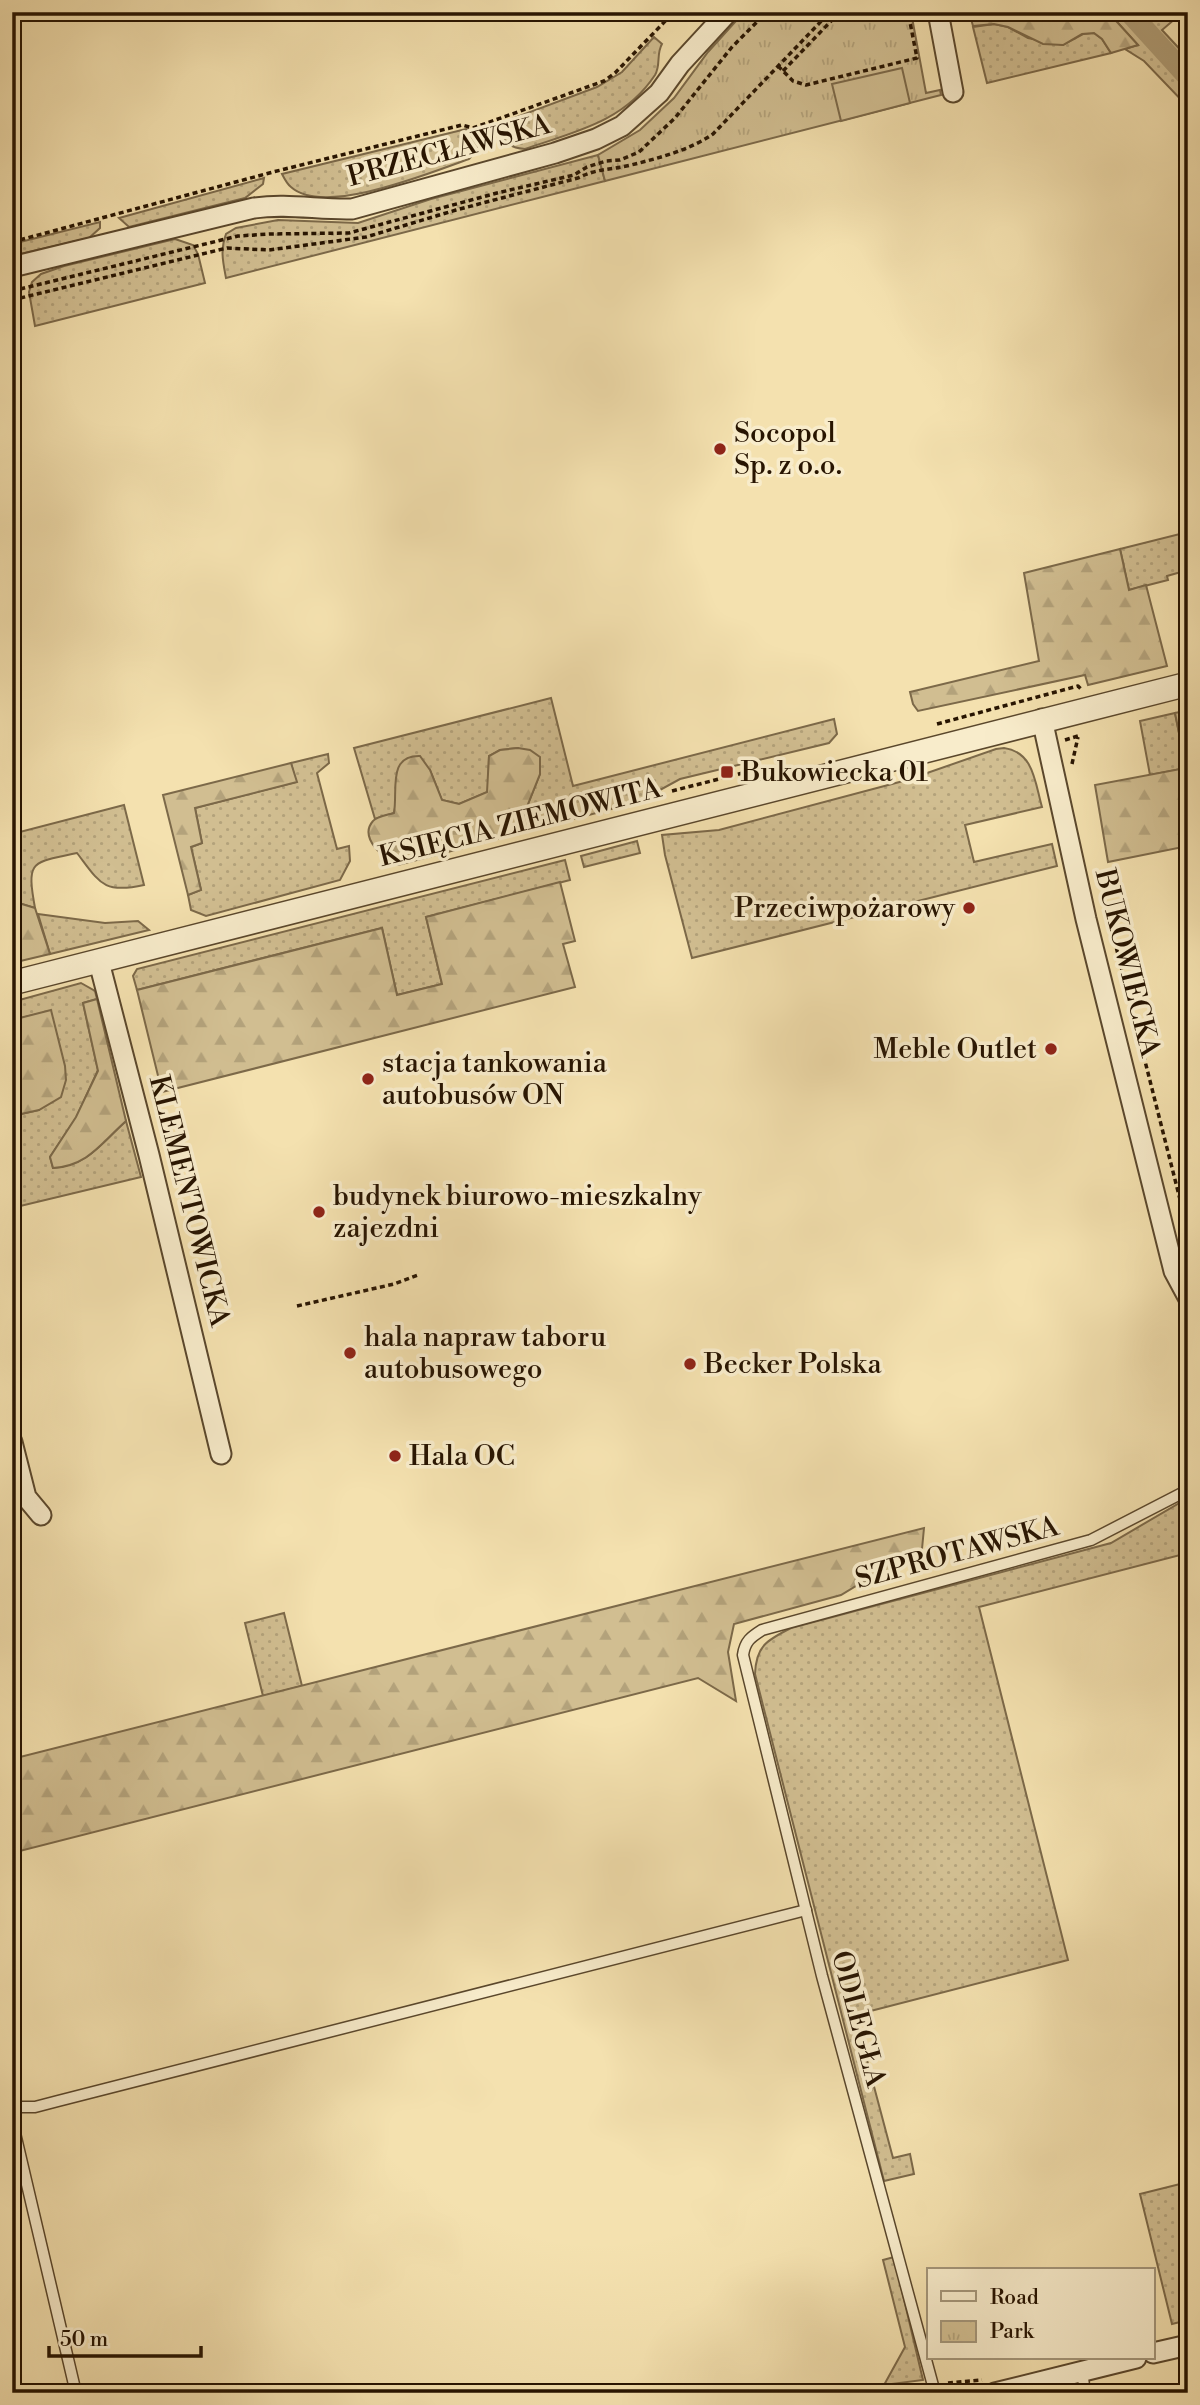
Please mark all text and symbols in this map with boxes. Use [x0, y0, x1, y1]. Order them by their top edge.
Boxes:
street label: PRZECŁAWSKA [343, 107, 555, 195]
place label: Socopol Sp. z o.o. [734, 416, 842, 483]
marker: Socopol Sp. z o.o. [712, 441, 728, 457]
place label: Bukowiecka 01 [740, 755, 928, 790]
marker: Bukowiecka 01 [719, 764, 735, 780]
street label: KSIĘCIA ZIEMOWITA [375, 771, 666, 875]
street label: BUKOWIECKA [1086, 864, 1167, 1061]
place label: Przeciwpożarowy [734, 891, 955, 926]
marker: Przeciwpożarowy [961, 900, 977, 916]
place label: Meble Outlet [874, 1032, 1037, 1067]
marker: Meble Outlet [1043, 1041, 1059, 1057]
place label: stacja tankowania autobusów ON [382, 1046, 608, 1113]
marker: stacja tankowania autobusów ON [360, 1071, 376, 1087]
street label: KLEMENTOWICKA [141, 1072, 237, 1331]
place label: budynek biurowo-mieszkalny zajezdni [333, 1179, 702, 1246]
marker: budynek biurowo-mieszkalny zajezdni [311, 1204, 327, 1220]
place label: hala napraw taboru autobusowego [364, 1320, 606, 1387]
marker: hala napraw taboru autobusowego [342, 1345, 358, 1361]
place label: Becker Polska [703, 1347, 882, 1382]
marker: Becker Polska [682, 1356, 698, 1372]
place label: Hala OC [409, 1439, 515, 1474]
marker: Hala OC [387, 1448, 403, 1464]
street label: SZPROTAWSKA [851, 1509, 1063, 1597]
street label: ODLEGŁA [823, 1947, 893, 2092]
legend [927, 2268, 1154, 2360]
text: Road [990, 2285, 1039, 2311]
scale bar [49, 2314, 201, 2358]
text: Park [990, 2319, 1035, 2345]
text: 50 m [60, 2327, 108, 2353]

